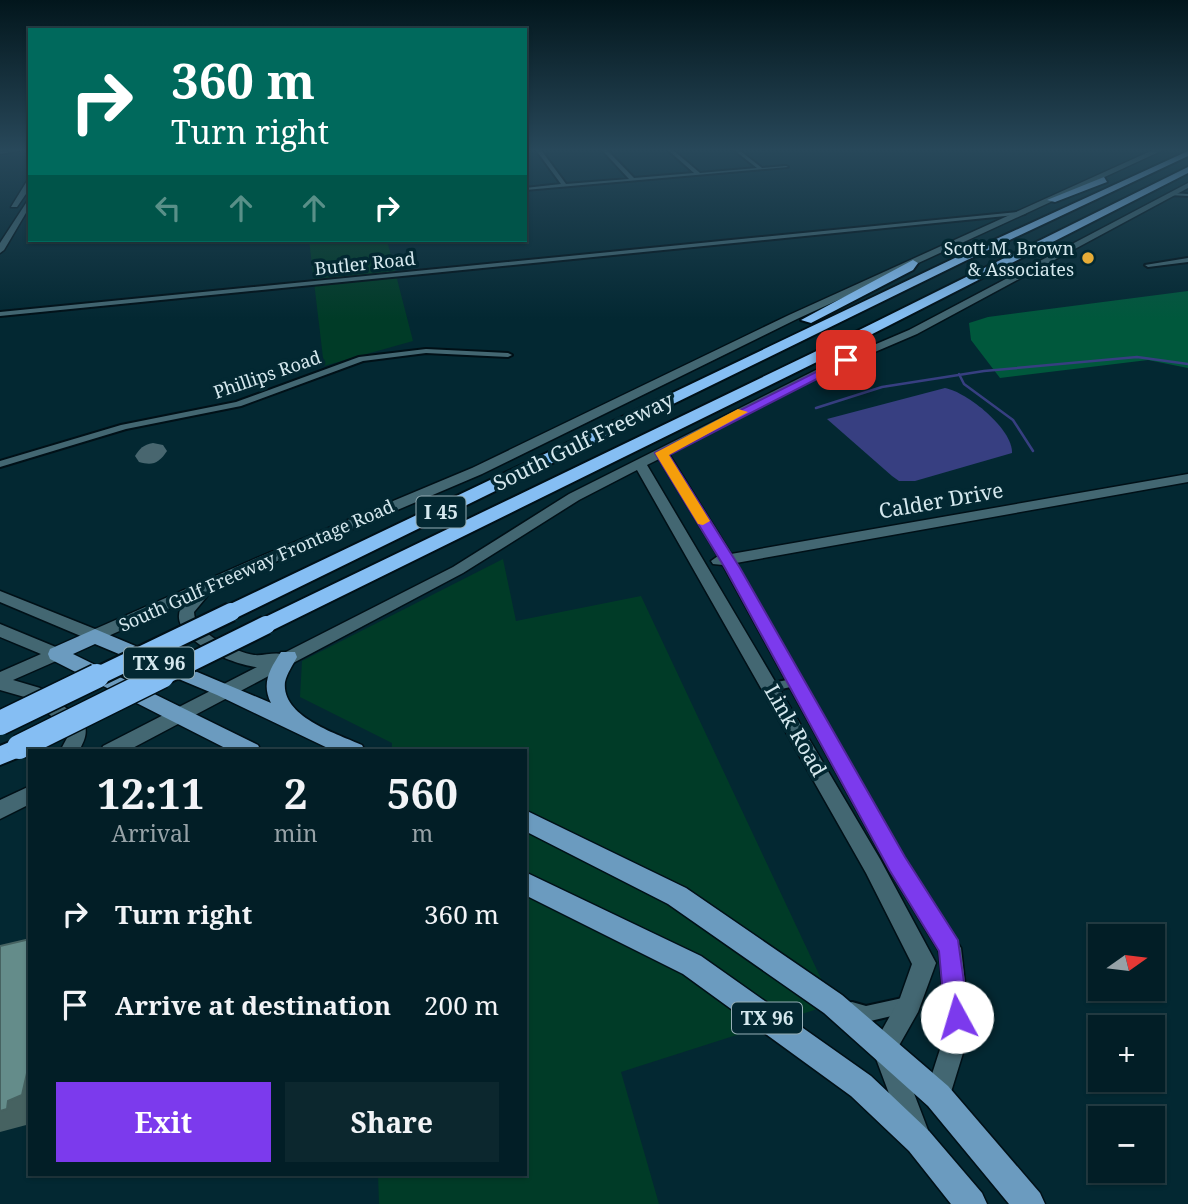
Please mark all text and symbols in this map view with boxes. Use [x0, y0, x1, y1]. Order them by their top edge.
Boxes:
text: 360 m [171, 47, 315, 113]
icon: right [56, 56, 147, 147]
text: Turn right [171, 110, 329, 153]
icon: left [149, 189, 187, 227]
icon: ahead [222, 189, 260, 227]
icon: ahead [295, 189, 333, 227]
icon: right [368, 189, 406, 227]
place label: Scott M. Brown & Associates [944, 236, 1074, 281]
street label: Butler Road [313, 246, 417, 280]
marker: Scott M. Brown & Associates [1080, 250, 1096, 266]
pin [816, 330, 876, 390]
icon: arrive [827, 341, 865, 379]
street label: Phillips Road [210, 344, 324, 404]
street label: South Gulf Freeway [488, 385, 678, 497]
street label: Calder Drive [877, 475, 1005, 525]
street label: South Gulf Freeway Frontage Road [115, 493, 397, 637]
road number: I 45 [416, 496, 466, 527]
road number: TX 96 [124, 648, 194, 678]
street label: Link Road [758, 679, 834, 781]
text: 12:11 [97, 764, 205, 821]
text: 2 [284, 764, 308, 821]
text: 560 [387, 764, 458, 821]
text: Arrival [112, 817, 190, 849]
text: min [274, 817, 318, 849]
text: m [411, 817, 433, 849]
icon: right [56, 895, 94, 933]
text: Turn right [115, 896, 252, 932]
text: 360 m [424, 896, 499, 932]
north arrow [1088, 924, 1166, 1001]
map controls [1088, 924, 1165, 1183]
position arrow [920, 980, 994, 1054]
icon: arrive [56, 986, 94, 1024]
text: Arrive at destination [115, 987, 391, 1023]
text: 200 m [424, 987, 499, 1023]
road number: TX 96 [732, 1002, 802, 1034]
button: + [1088, 1015, 1165, 1092]
button: Exit [56, 1082, 271, 1162]
button: Share [285, 1082, 499, 1162]
button: − [1088, 1106, 1165, 1183]

